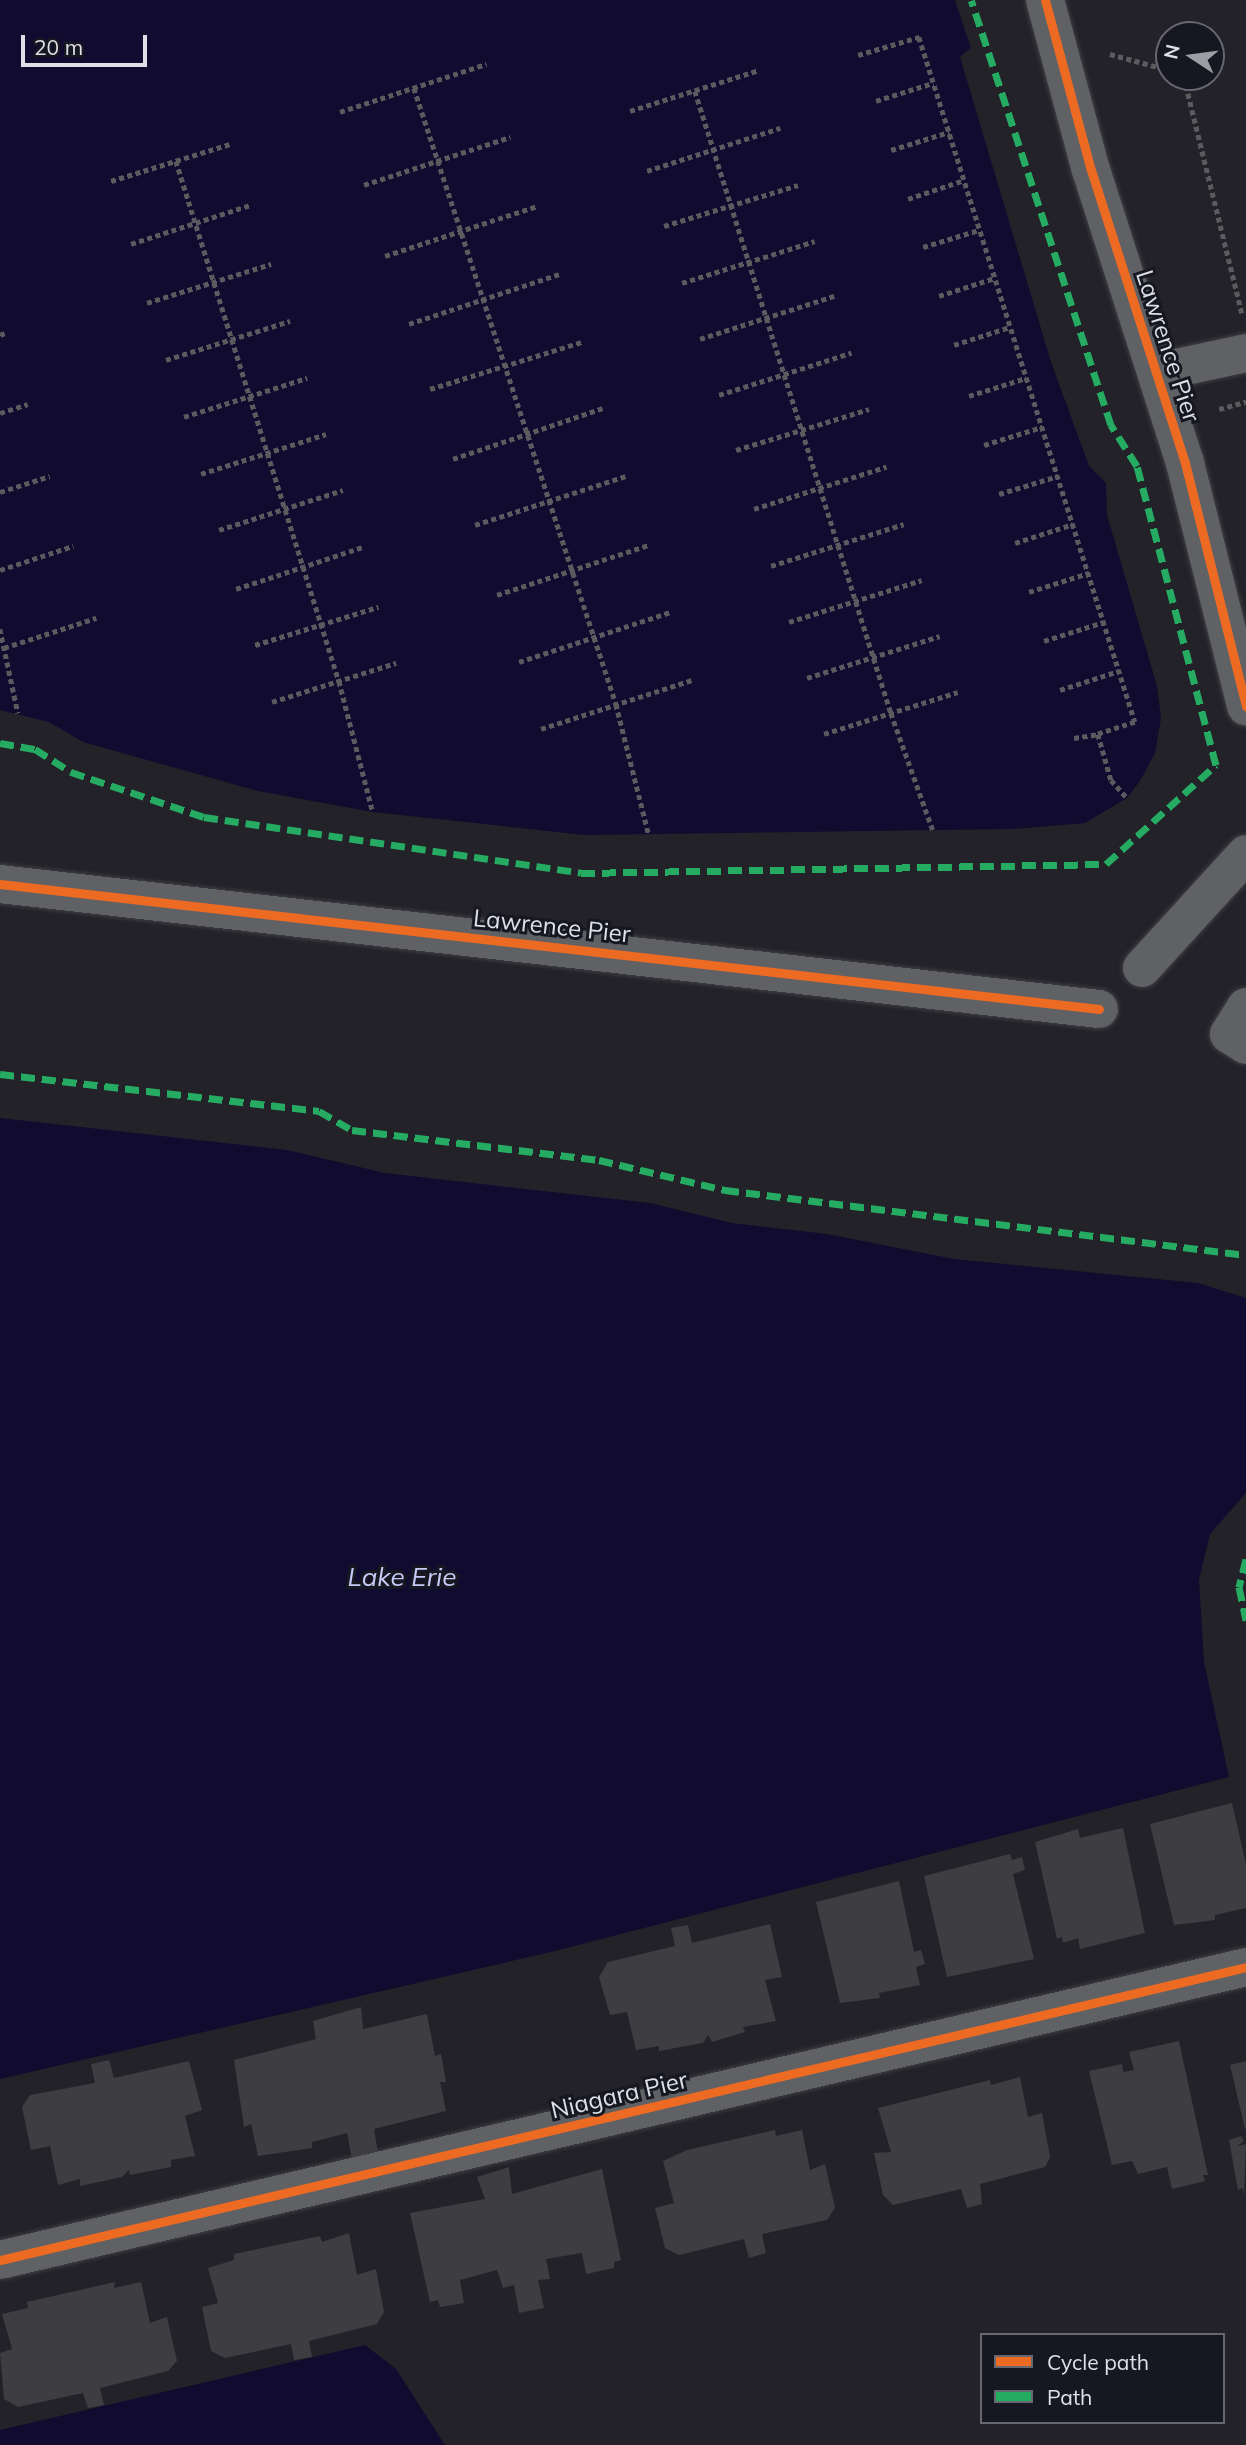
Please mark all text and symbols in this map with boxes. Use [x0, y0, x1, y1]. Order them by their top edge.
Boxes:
scale bar [24, 21, 150, 65]
north arrow [1155, 21, 1225, 91]
text: 20 m [34, 34, 83, 60]
text: N [1158, 42, 1185, 61]
street label: Lawrence Pier [1130, 266, 1206, 426]
street label: Lawrence Pier [472, 903, 632, 949]
water label: Lake Erie [348, 1561, 456, 1593]
street label: Niagara Pier [548, 2065, 690, 2125]
legend [980, 2333, 1225, 2424]
text: Cycle path [1047, 2349, 1149, 2375]
text: Path [1047, 2384, 1092, 2410]

